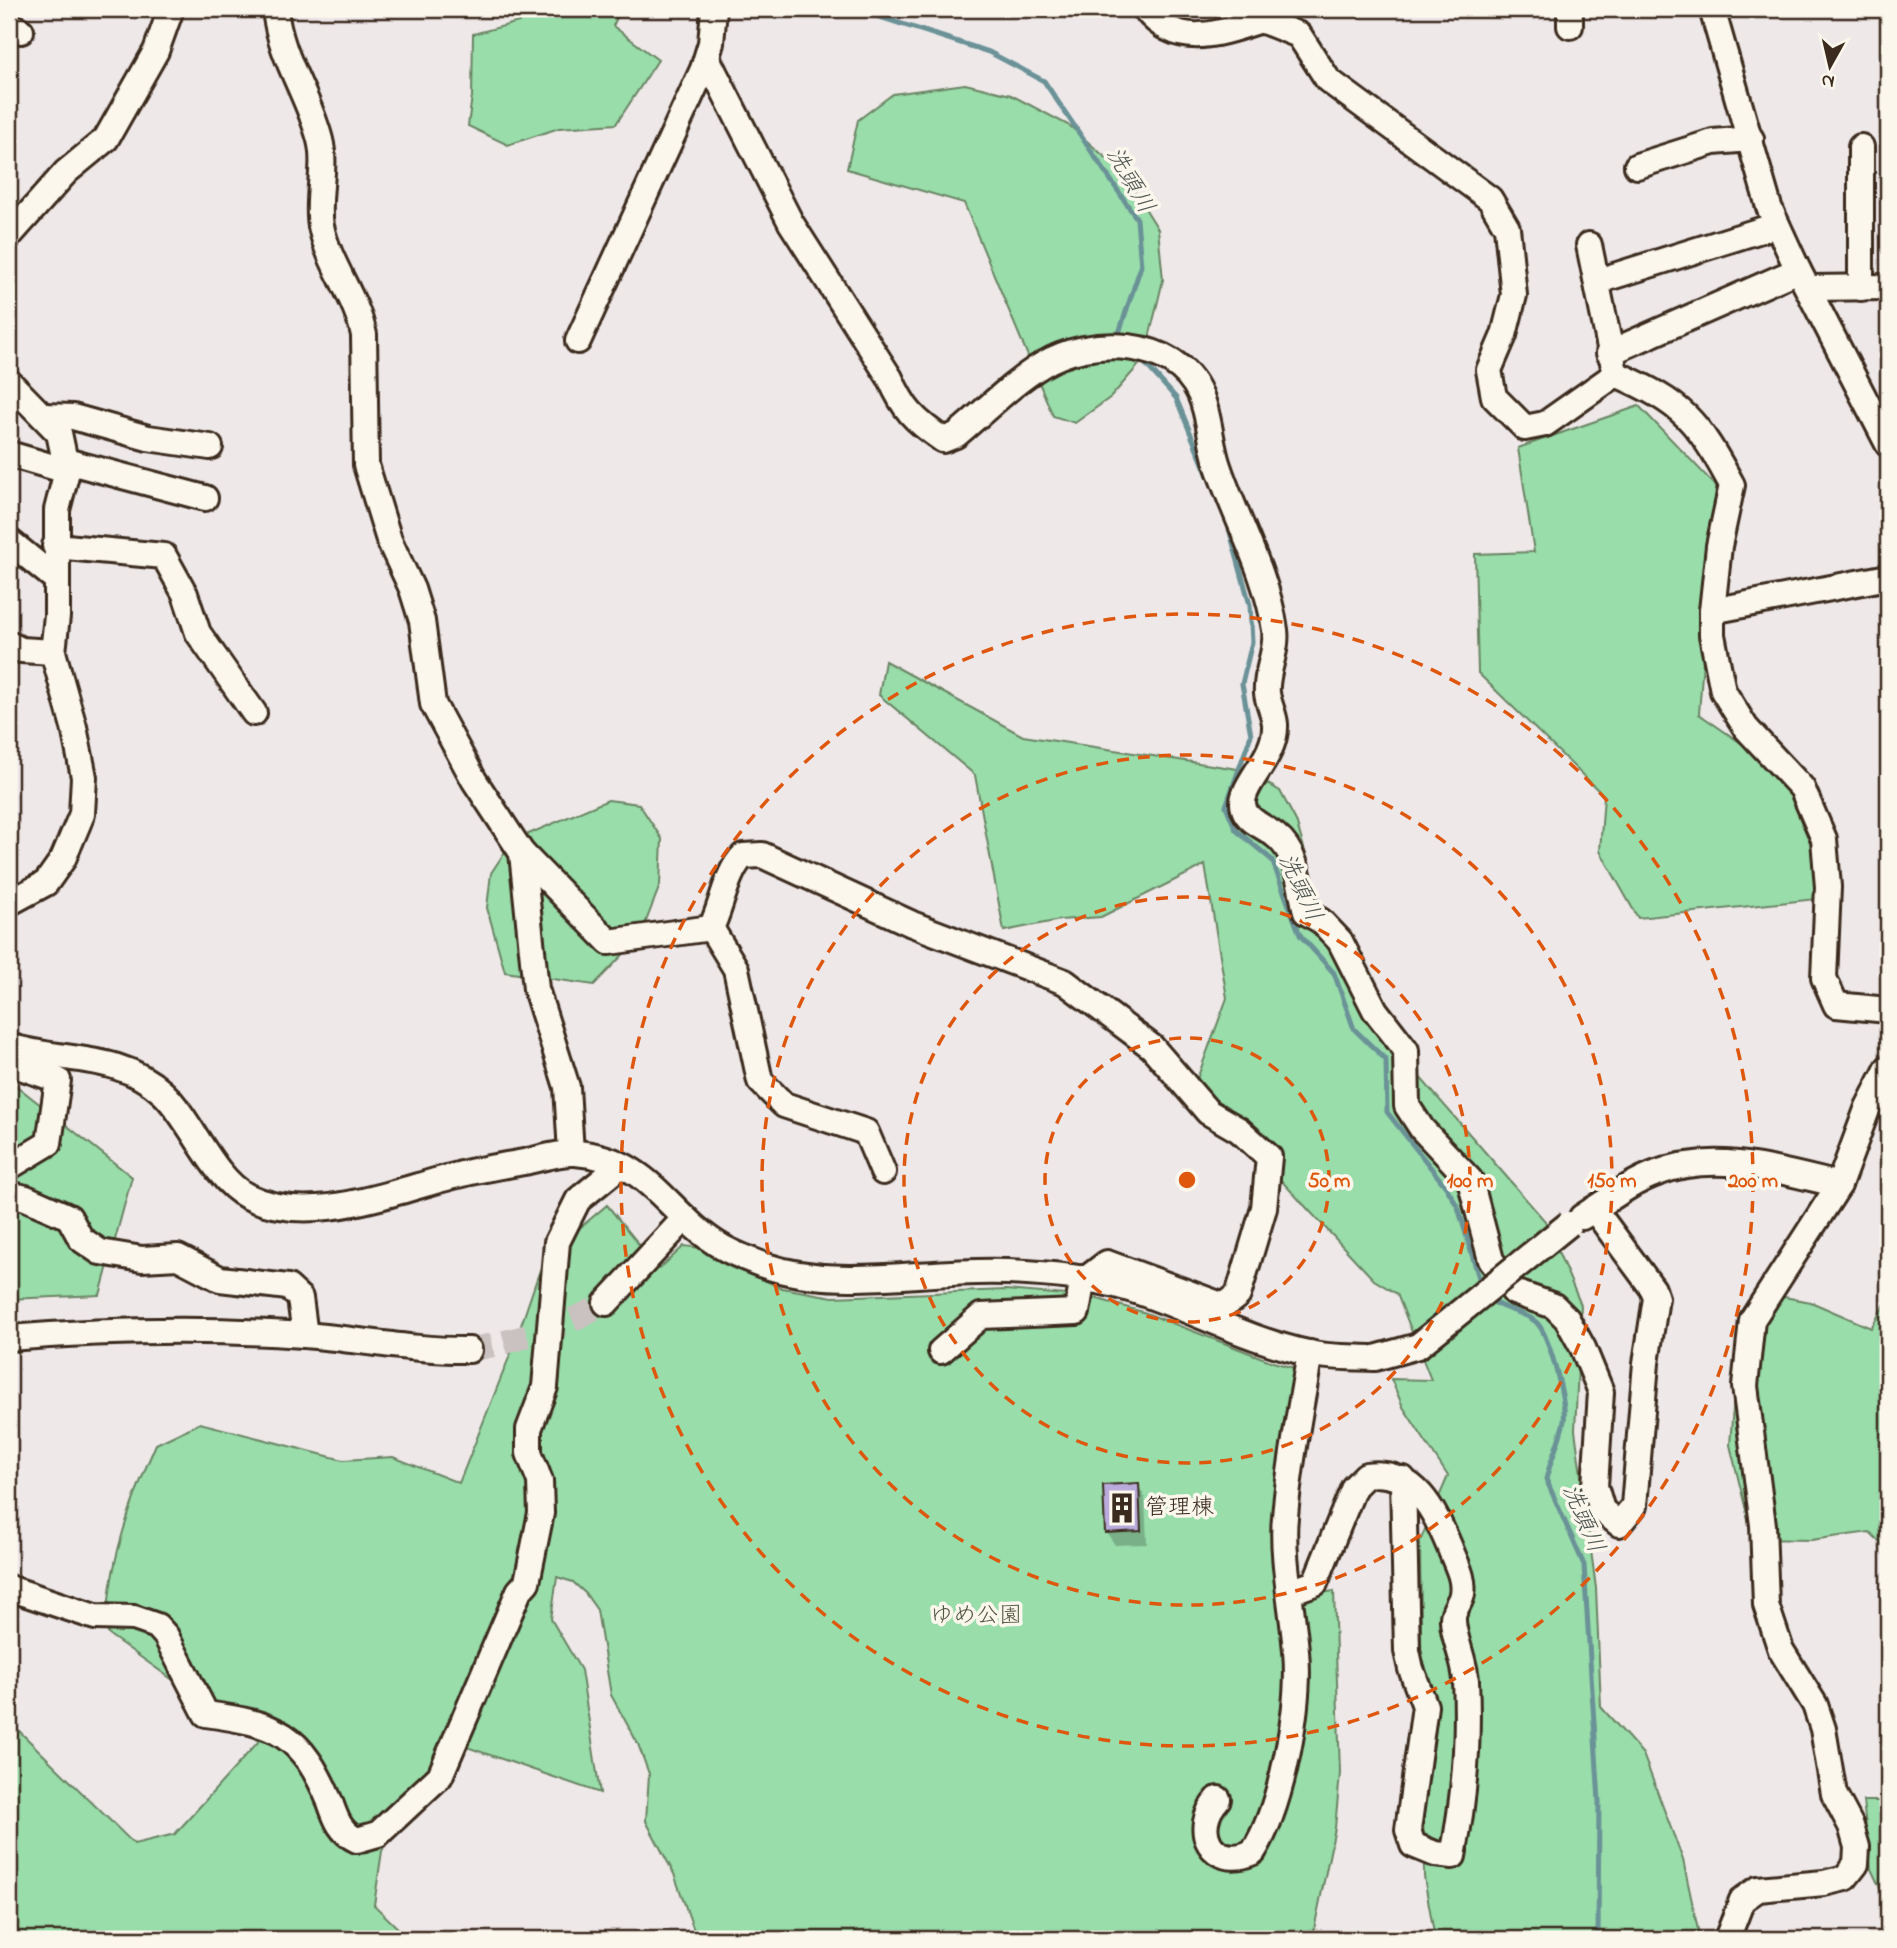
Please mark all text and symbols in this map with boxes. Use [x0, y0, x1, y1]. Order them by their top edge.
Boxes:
north arrow [1796, 32, 1866, 102]
text: N [1820, 66, 1836, 95]
water label: 洗頭川 [1096, 141, 1162, 221]
water label: 洗頭川 [1268, 848, 1330, 928]
text: 50 m [1308, 1167, 1350, 1197]
text: 100 m [1447, 1167, 1493, 1197]
text: 150 m [1587, 1167, 1637, 1197]
text: 200 m [1727, 1167, 1778, 1197]
centre of rings [1175, 1168, 1199, 1192]
water label: 洗頭川 [1552, 1479, 1612, 1559]
building icon: 管理棟 [1105, 1491, 1139, 1525]
place label: 管理棟 [1145, 1492, 1214, 1525]
park label: ゆめ公園 [930, 1600, 1022, 1633]

